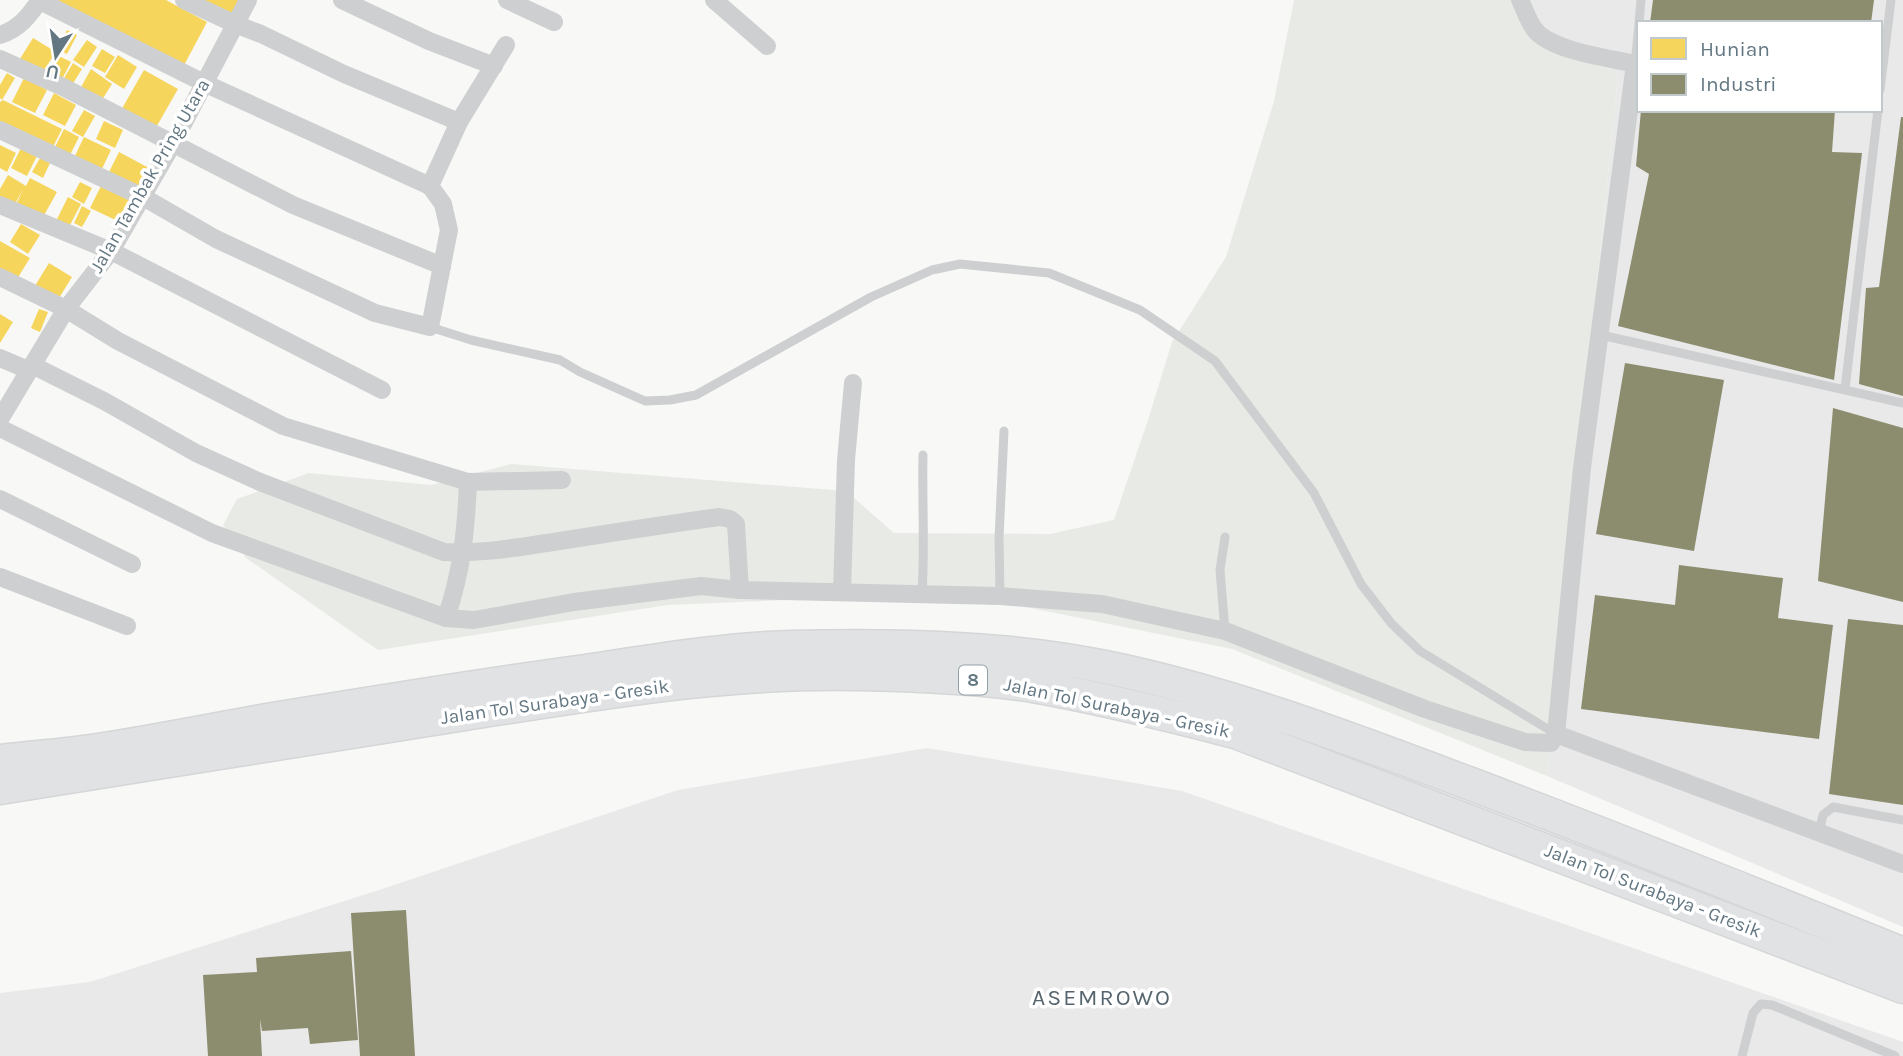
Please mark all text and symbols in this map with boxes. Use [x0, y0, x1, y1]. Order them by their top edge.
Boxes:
north arrow [21, 21, 91, 91]
legend [1637, 21, 1882, 112]
text: Hunian [1700, 37, 1770, 61]
text: U [44, 60, 61, 84]
text: Industri [1700, 72, 1777, 96]
street label: Jalan Tambak Pring Utara [85, 75, 215, 277]
road number: 8 [959, 666, 987, 694]
street label: Jalan Tol Surabaya - Gresik [1002, 673, 1232, 743]
street label: Jalan Tol Surabaya - Gresik [439, 675, 671, 729]
street label: Jalan Tol Surabaya - Gresik [1542, 839, 1765, 943]
district label: ASEMROWO [1032, 984, 1172, 1011]

